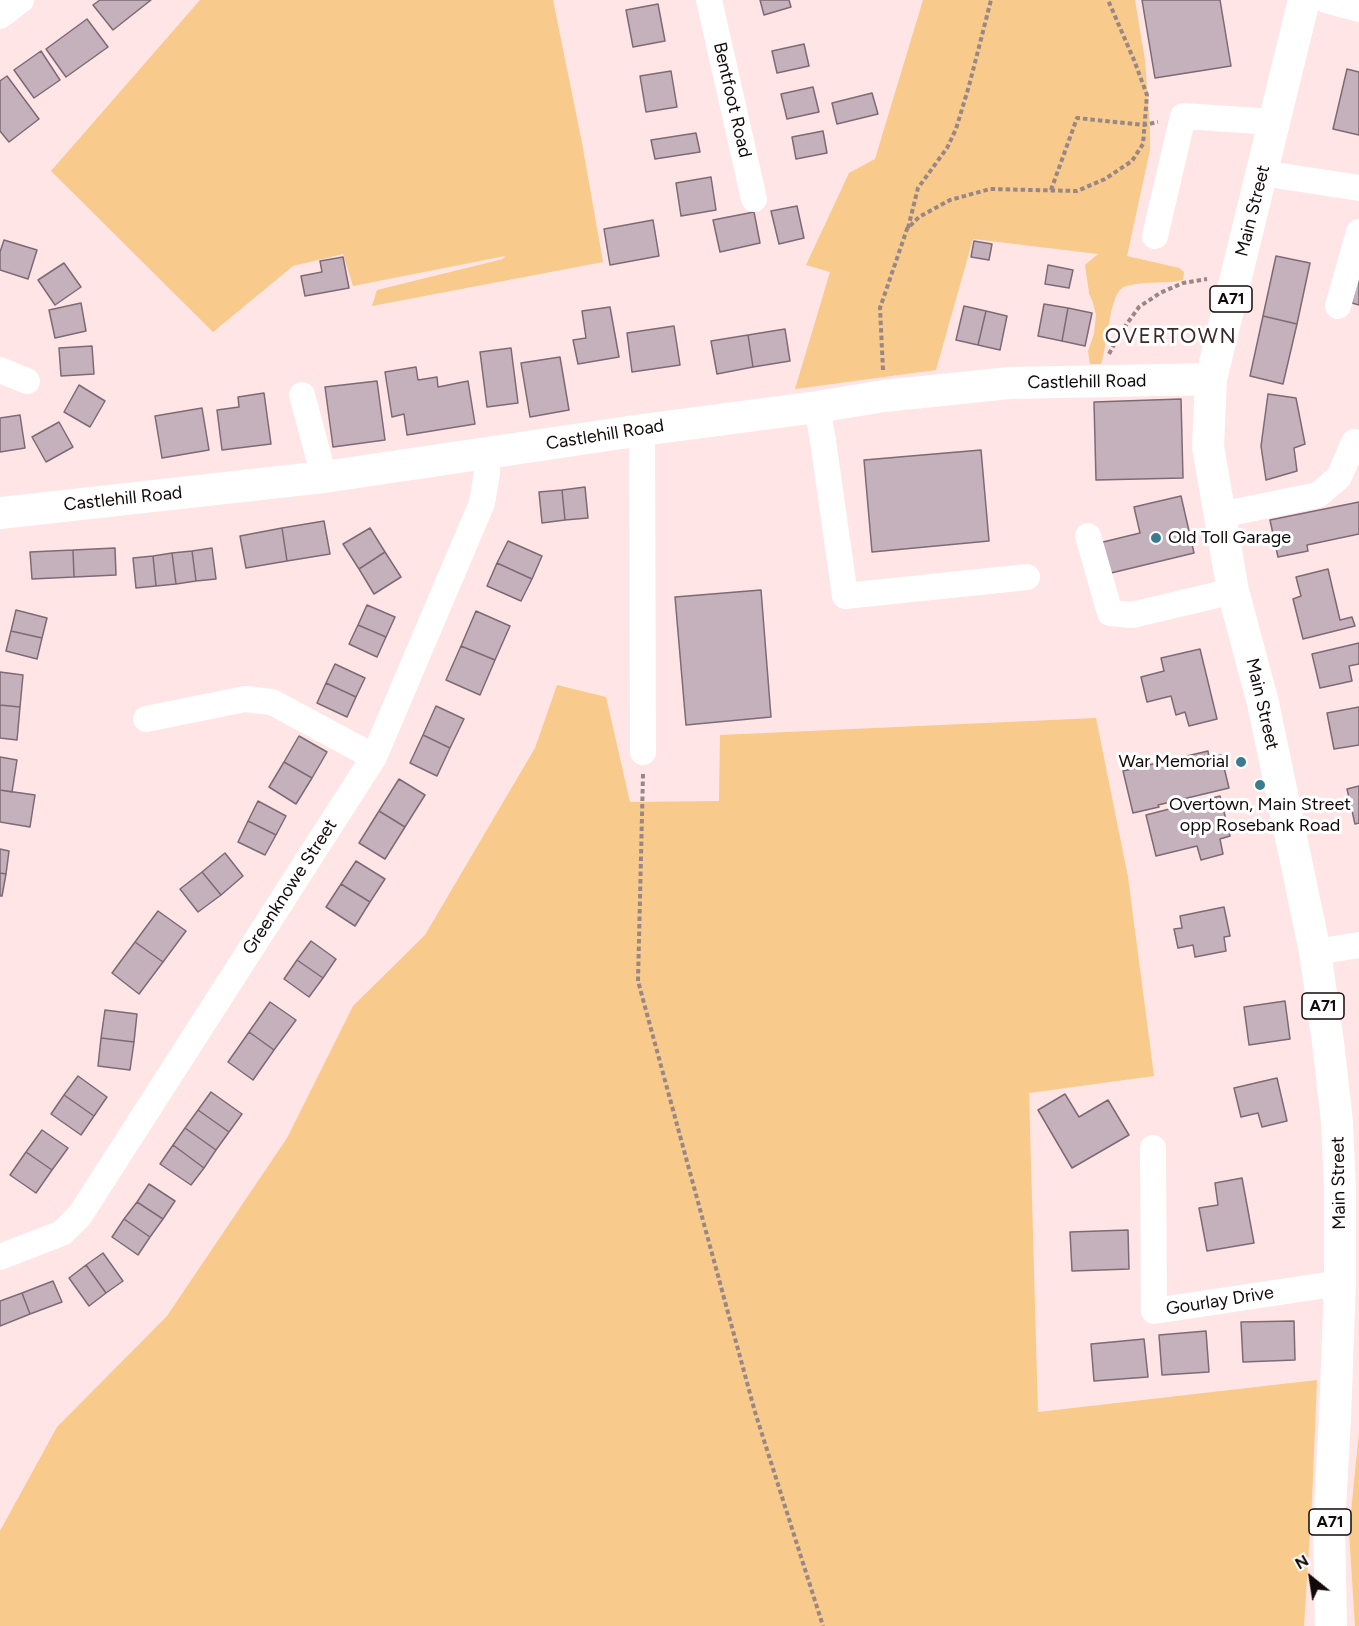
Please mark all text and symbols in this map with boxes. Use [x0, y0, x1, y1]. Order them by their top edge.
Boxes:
street label: Bentfoot Road [708, 40, 756, 160]
street label: Main Street [1231, 163, 1275, 259]
road number: A71 [1210, 286, 1252, 312]
district label: OVERTOWN [1105, 324, 1237, 350]
street label: Castlehill Road [1027, 370, 1147, 394]
street label: Castlehill Road [544, 415, 666, 455]
street label: Castlehill Road [63, 482, 183, 516]
place label: Old Toll Garage [1168, 527, 1291, 549]
marker: Old Toll Garage [1149, 531, 1163, 545]
street label: Main Street [1241, 656, 1283, 752]
place label: War Memorial [1119, 751, 1229, 773]
marker: War Memorial [1234, 755, 1248, 769]
marker: Overtown, Main Street opp Rosebank Road [1253, 778, 1267, 792]
place label: Overtown, Main Street opp Rosebank Road [1169, 794, 1351, 836]
street label: Greenknowe Street [238, 815, 342, 959]
road number: A71 [1302, 993, 1344, 1019]
street label: Main Street [1327, 1136, 1351, 1230]
street label: Gourlay Drive [1165, 1282, 1275, 1320]
road number: A71 [1309, 1509, 1351, 1535]
north arrow [1281, 1548, 1341, 1608]
text: N [1292, 1551, 1312, 1573]

